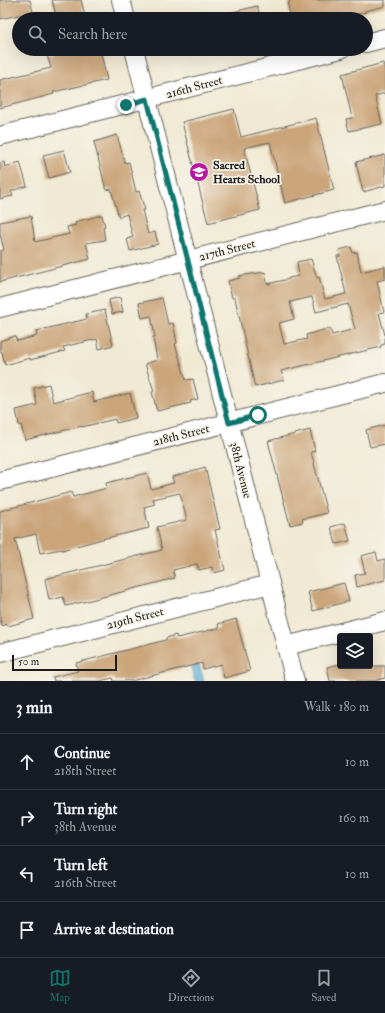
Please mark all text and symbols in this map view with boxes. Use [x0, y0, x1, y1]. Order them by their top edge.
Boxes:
search box [12, 12, 373, 56]
icon: search [26, 23, 48, 45]
text: Search here [58, 25, 127, 44]
street label: 216th Street [164, 73, 224, 102]
route end [117, 96, 135, 114]
place label: Sacred Hearts School [213, 158, 281, 187]
school or university icon: Sacred Hearts School [188, 161, 210, 183]
street label: 217th Street [197, 236, 257, 265]
route start [249, 406, 267, 424]
street label: 218th Street [151, 421, 211, 450]
street label: 38th Avenue [226, 440, 255, 500]
street label: 219th Street [105, 604, 165, 633]
map controls [337, 633, 373, 669]
button: layers [337, 633, 373, 669]
scale bar [12, 653, 117, 672]
text: 50 m [18, 655, 39, 668]
text: 3 min [16, 697, 53, 718]
text: Walk · 180 m [304, 699, 369, 715]
text: Continue [54, 744, 110, 763]
icon: ahead [16, 751, 38, 773]
text: 10 m [345, 754, 369, 770]
text: 218th Street [54, 763, 116, 779]
text: Turn right [54, 800, 117, 819]
icon: right [16, 807, 38, 829]
text: 160 m [338, 810, 369, 826]
text: 38th Avenue [54, 819, 117, 835]
text: Turn left [54, 856, 108, 875]
icon: left [16, 863, 38, 885]
text: 10 m [345, 866, 369, 882]
text: 216th Street [54, 875, 117, 891]
icon: arrive [16, 919, 38, 941]
text: Arrive at destination [54, 920, 174, 939]
tab: Map [49, 967, 71, 1004]
tab: Directions [168, 967, 214, 1004]
tab: Saved [311, 967, 336, 1004]

